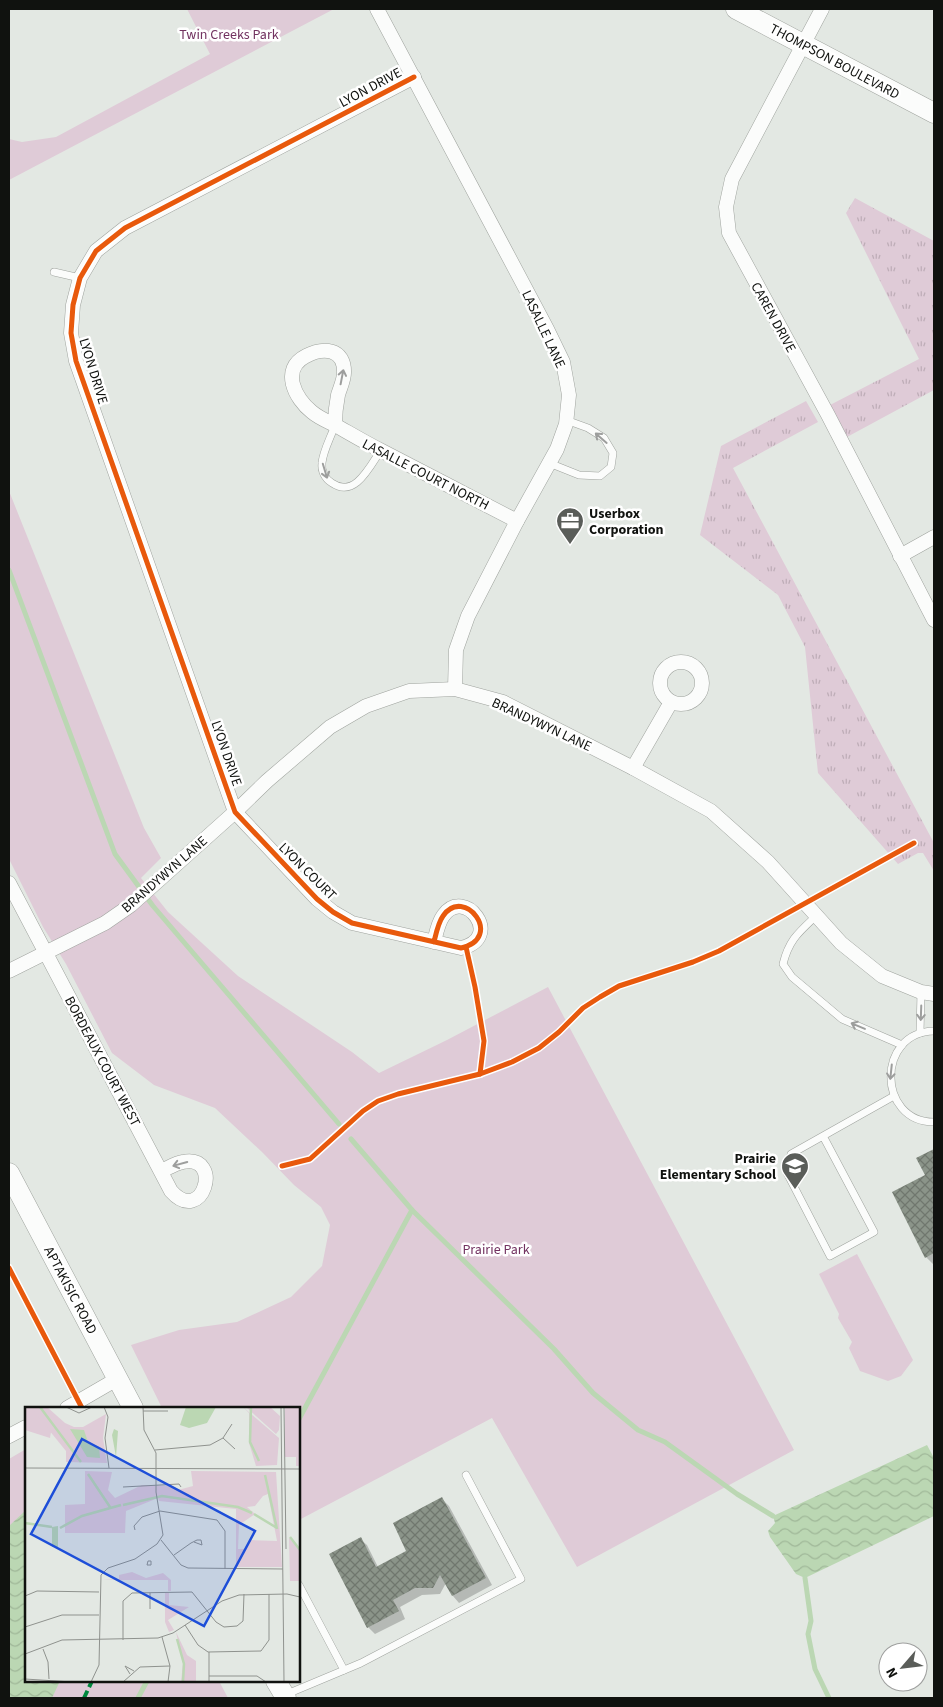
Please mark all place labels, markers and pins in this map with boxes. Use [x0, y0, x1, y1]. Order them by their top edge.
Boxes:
place label: Userbox Corporation [589, 504, 664, 540]
office icon: Userbox Corporation [555, 506, 585, 545]
place label: Prairie Elementary School [660, 1149, 776, 1185]
school or university icon: Prairie Elementary School [780, 1151, 810, 1190]

